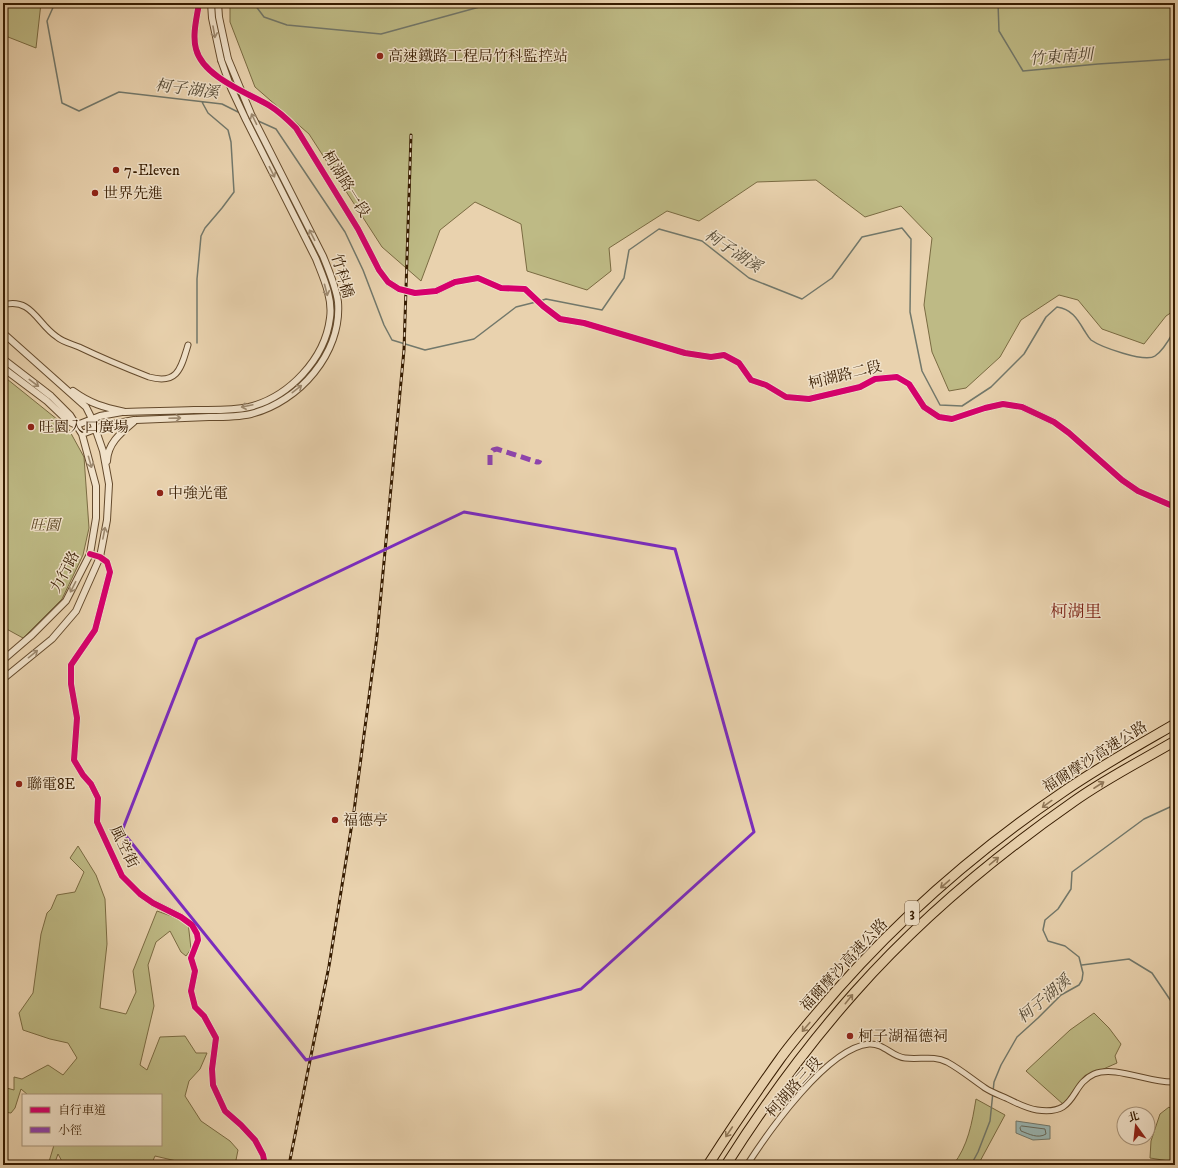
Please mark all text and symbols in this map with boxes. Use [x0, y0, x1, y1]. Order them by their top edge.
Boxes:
one-way arrow [210, 25, 218, 38]
water label: 竹東南圳 [1028, 45, 1097, 69]
place label: 高速鐵路工程局竹科監控站 [388, 47, 568, 66]
marker: 高速鐵路工程局竹科監控站 [375, 51, 385, 61]
water label: 柯子湖溪 [154, 75, 222, 103]
one-way arrow [249, 113, 257, 125]
street label: 柯湖路一段 [318, 147, 374, 221]
place label: 7-Eleven [124, 161, 180, 180]
marker: 7-Eleven [111, 165, 121, 175]
one-way arrow [269, 165, 276, 177]
place label: 世界先進 [103, 184, 163, 203]
marker: 世界先進 [90, 188, 100, 198]
water label: 柯子湖溪 [701, 225, 767, 278]
one-way arrow [308, 229, 315, 241]
street label: 竹科橋 [327, 252, 357, 300]
one-way arrow [323, 283, 331, 296]
street label: 柯湖路二段 [806, 357, 884, 393]
one-way arrow [28, 379, 39, 387]
one-way arrow [292, 385, 303, 393]
one-way arrow [240, 403, 253, 411]
one-way arrow [168, 415, 181, 422]
place label: 旺園入口廣場 [39, 418, 129, 437]
marker: 旺園入口廣場 [26, 422, 36, 432]
one-way arrow [87, 455, 94, 468]
place label: 中強光電 [168, 484, 228, 503]
marker: 中強光電 [155, 488, 165, 498]
park label: 旺園 [30, 516, 62, 535]
one-way arrow [101, 527, 109, 540]
street label: 力行路 [46, 548, 84, 596]
one-way arrow [69, 581, 76, 593]
district label: 柯湖里 [1051, 601, 1102, 623]
one-way arrow [28, 650, 39, 659]
street label: 福爾摩沙高速公路 [1039, 717, 1151, 797]
place label: 聯電8E [27, 775, 76, 794]
marker: 聯電8E [14, 779, 24, 789]
one-way arrow [1093, 781, 1104, 789]
one-way arrow [1041, 800, 1052, 808]
place label: 福德亭 [343, 811, 388, 830]
marker: 福德亭 [330, 815, 340, 825]
street label: 風空街 [106, 823, 142, 871]
one-way arrow [988, 857, 999, 865]
one-way arrow [940, 880, 950, 889]
road number: 3 [905, 901, 919, 925]
street label: 福爾摩沙高速公路 [796, 915, 892, 1015]
water label: 柯子湖溪 [1013, 969, 1076, 1027]
one-way arrow [845, 994, 854, 1004]
one-way arrow [801, 1022, 810, 1033]
place label: 柯子湖福德祠 [858, 1027, 948, 1046]
marker: 柯子湖福德祠 [845, 1031, 855, 1041]
street label: 柯湖路三段 [762, 1053, 826, 1121]
legend [22, 1094, 162, 1146]
text: 自行車道 [58, 1103, 106, 1118]
north arrow [1116, 1106, 1156, 1146]
text: 北 [1127, 1109, 1141, 1125]
text: 小徑 [58, 1123, 82, 1138]
one-way arrow [725, 1127, 733, 1138]

